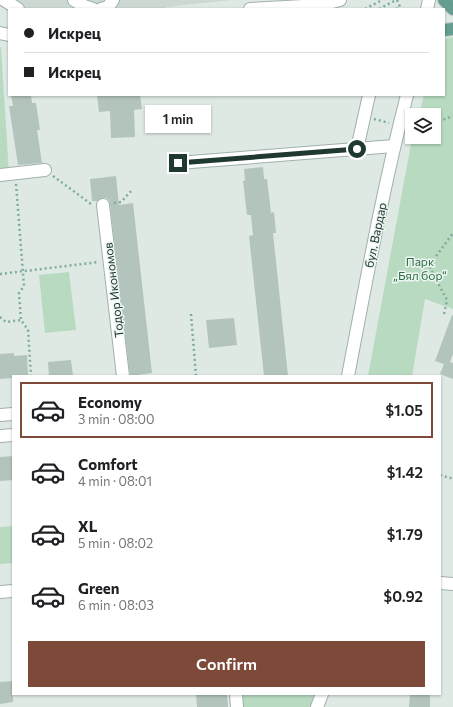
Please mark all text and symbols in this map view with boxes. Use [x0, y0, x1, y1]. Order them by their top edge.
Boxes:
text: Искрец [48, 24, 101, 42]
text: Искрец [48, 63, 101, 81]
callout: 1 min [145, 105, 211, 133]
map controls [405, 108, 441, 144]
button: layers [405, 108, 441, 144]
text: 1 min [163, 111, 193, 127]
route start [348, 140, 366, 158]
route end [169, 154, 187, 172]
street label: бул. Вардар [361, 201, 389, 269]
street label: Тодор Икономов [100, 242, 126, 338]
park label: Парк „Бял бор“ [393, 254, 447, 282]
icon: car [30, 392, 66, 428]
text: Economy [78, 393, 142, 411]
text: $1.05 [386, 401, 423, 419]
text: 3 min · 08:00 [78, 411, 155, 427]
icon: car [30, 454, 66, 490]
text: Comfort [78, 455, 138, 473]
text: $1.42 [387, 463, 423, 481]
text: 4 min · 08:01 [78, 473, 152, 489]
icon: car [30, 516, 66, 552]
text: XL [78, 517, 97, 535]
text: $1.79 [387, 525, 423, 543]
text: 5 min · 08:02 [78, 535, 153, 551]
icon: car [30, 578, 66, 614]
text: Green [78, 579, 119, 597]
text: $0.92 [384, 587, 423, 605]
text: 6 min · 08:03 [78, 597, 154, 613]
button: Confirm [28, 641, 425, 687]

